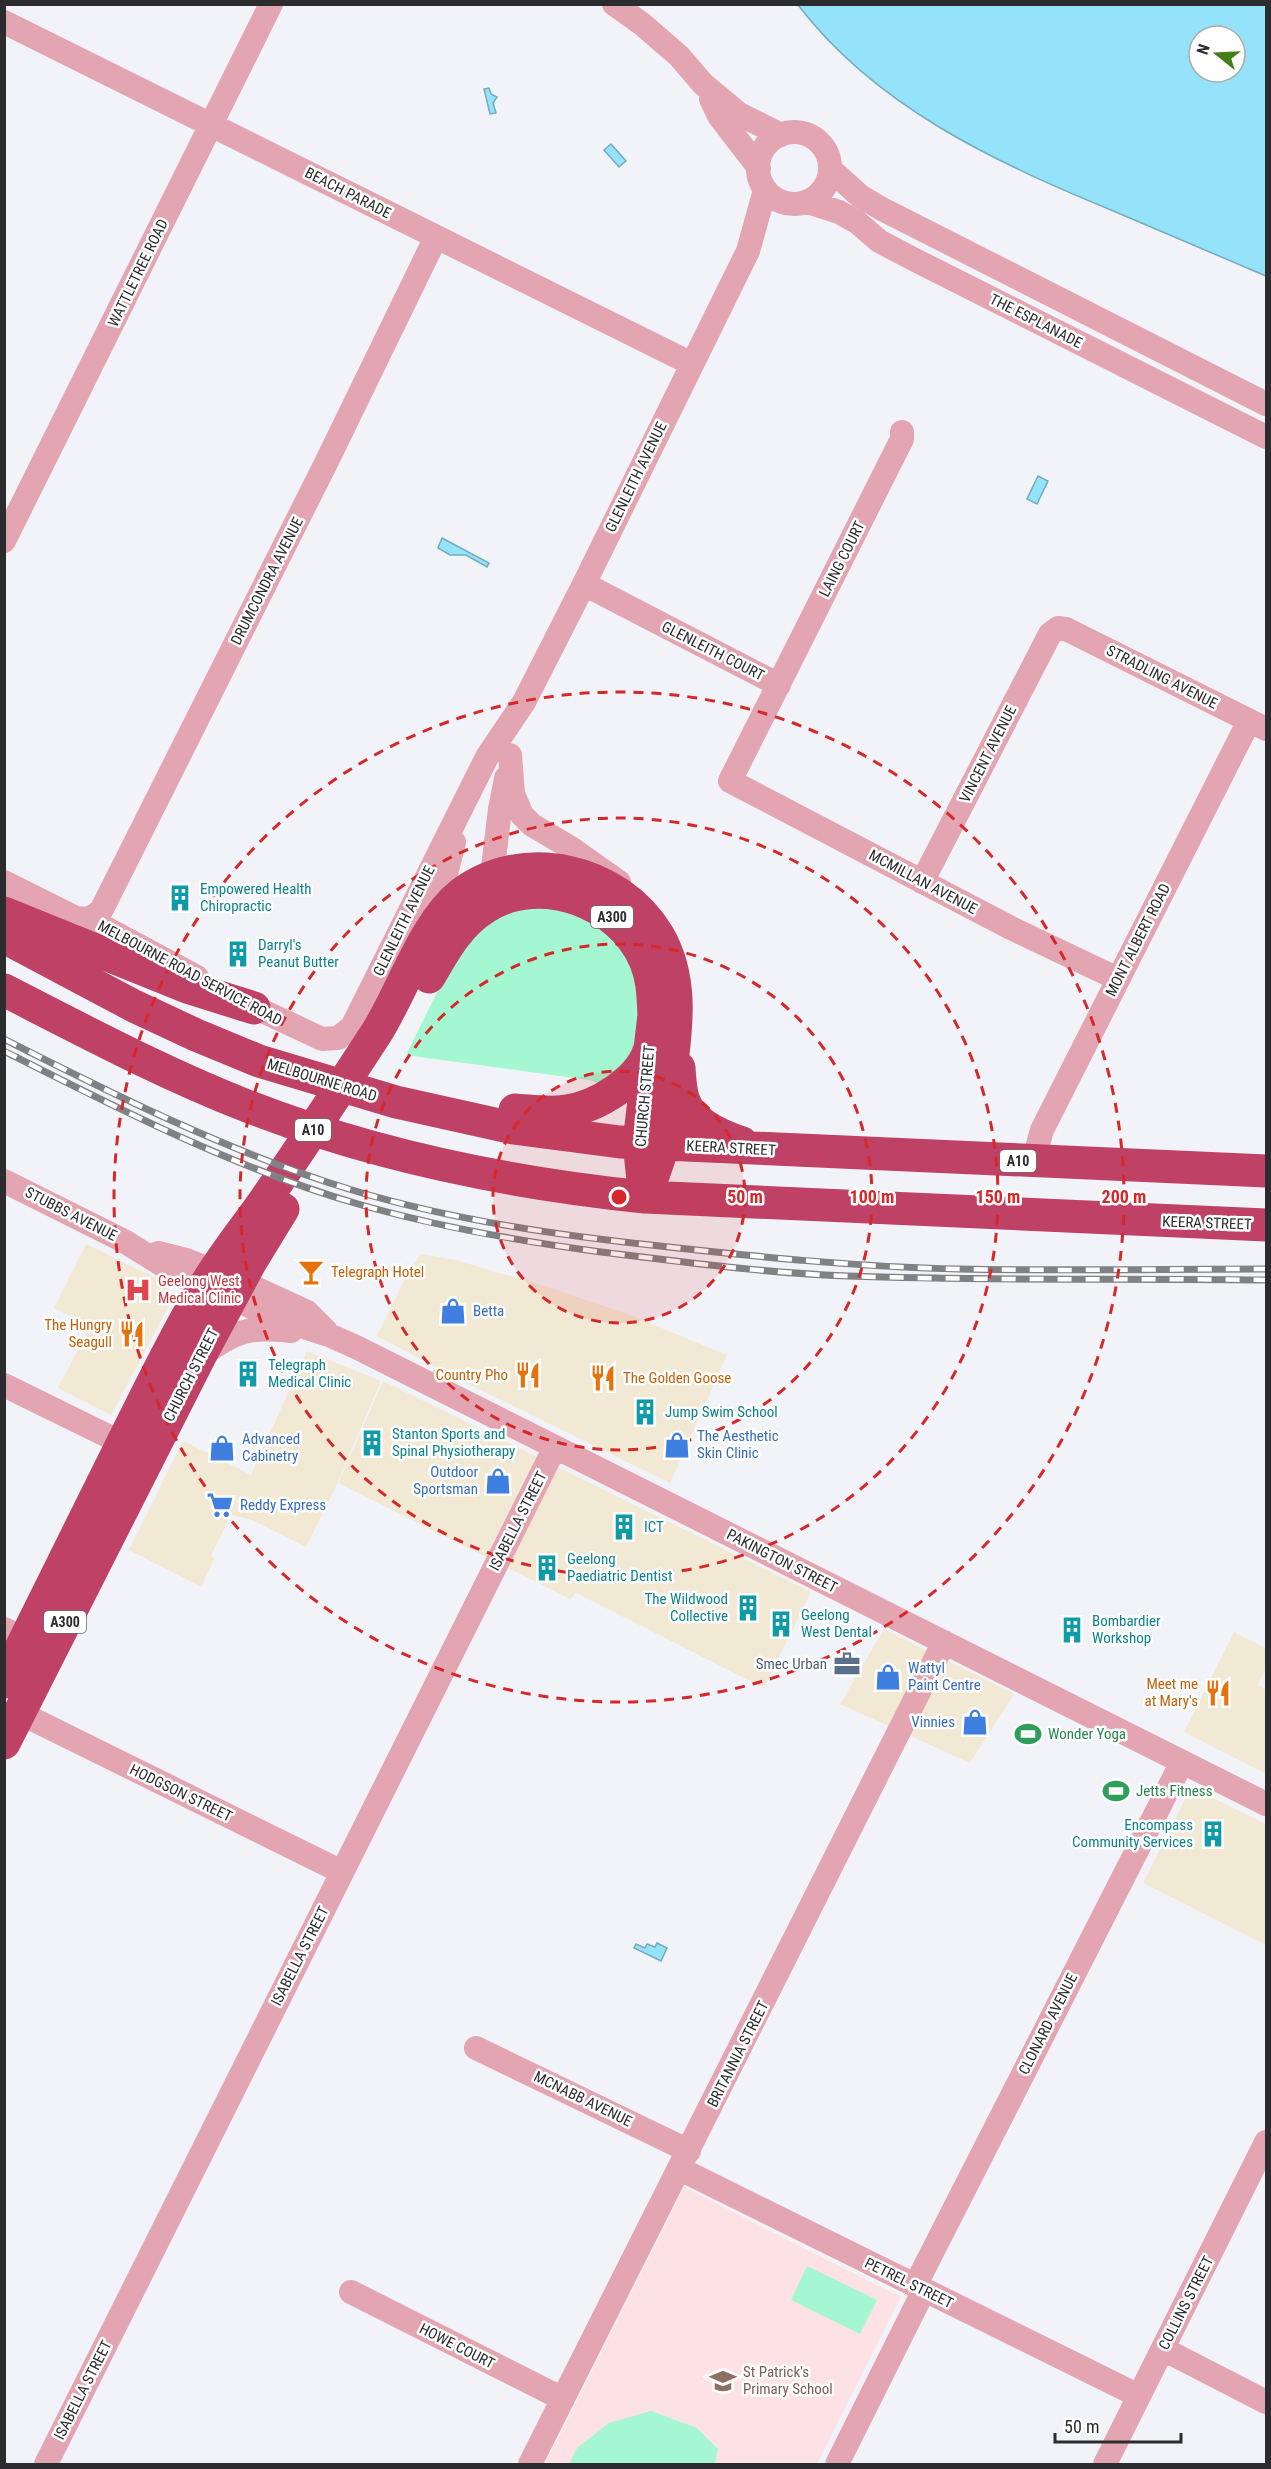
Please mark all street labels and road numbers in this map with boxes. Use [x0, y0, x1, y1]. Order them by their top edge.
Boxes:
street label: BEACH PARADE [302, 164, 394, 222]
street label: WATTLETREE ROAD [104, 216, 172, 330]
street label: THE ESPLANADE [987, 290, 1085, 352]
street label: GLENLEITH AVENUE [602, 419, 670, 535]
street label: DRUMCONDRA AVENUE [227, 514, 307, 648]
street label: LAING COURT [815, 518, 869, 600]
street label: GLENLEITH COURT [659, 617, 767, 685]
street label: STRADLING AVENUE [1103, 641, 1221, 713]
street label: VINCENT AVENUE [956, 702, 1020, 806]
street label: MCMILLAN AVENUE [866, 846, 980, 918]
street label: GLENLEITH AVENUE [370, 863, 438, 979]
street label: MONT ALBERT ROAD [1102, 881, 1174, 999]
road number: A300 [591, 906, 633, 928]
street label: MELBOURNE ROAD SERVICE ROAD [95, 917, 285, 1029]
street label: CHURCH STREET [632, 1044, 658, 1148]
street label: MELBOURNE ROAD [265, 1055, 379, 1105]
road number: A10 [295, 1119, 331, 1141]
street label: KEERA STREET [686, 1137, 776, 1159]
road number: A10 [1000, 1150, 1036, 1172]
street label: STUBBS AVENUE [22, 1183, 120, 1245]
street label: KEERA STREET [1162, 1212, 1252, 1234]
street label: CHURCH STREET [160, 1325, 222, 1424]
street label: ISABELLA STREET [485, 1468, 551, 1574]
street label: PAKINGTON STREET [724, 1525, 841, 1597]
road number: A300 [44, 1611, 86, 1633]
street label: HODGSON STREET [127, 1760, 235, 1826]
street label: ISABELLA STREET [267, 1903, 333, 2009]
street label: CLONARD AVENUE [1015, 1970, 1081, 2078]
street label: BRITANNIA STREET [704, 1998, 773, 2110]
street label: MCNABB AVENUE [531, 2068, 635, 2130]
street label: COLLINS STREET [1155, 2253, 1217, 2353]
street label: PETREL STREET [862, 2254, 956, 2312]
street label: HOWE COURT [416, 2319, 498, 2373]
street label: ISABELLA STREET [50, 2337, 116, 2443]

